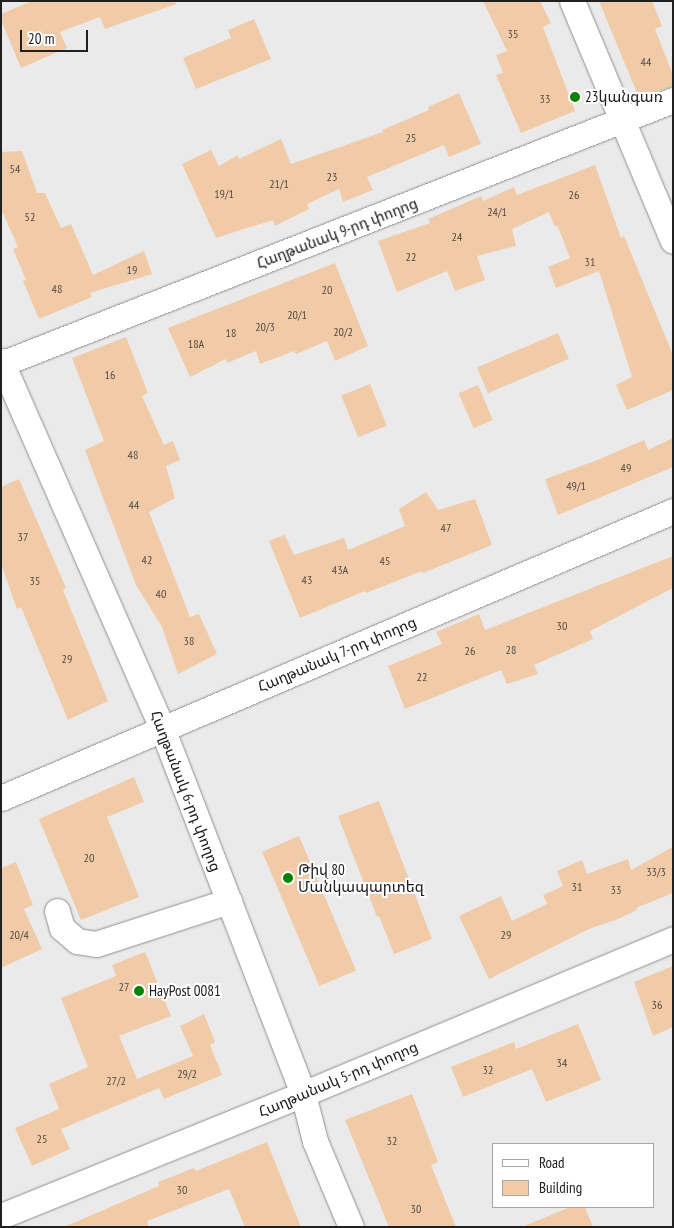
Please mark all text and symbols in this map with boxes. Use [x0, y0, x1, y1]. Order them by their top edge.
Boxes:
scale bar [22, 20, 90, 52]
house number: 35 [508, 27, 518, 41]
text: 20 m [28, 29, 54, 48]
house number: 44 [641, 55, 651, 69]
place label: 23կանգառ [585, 88, 663, 106]
marker: 23կանգառ [569, 91, 581, 103]
house number: 33 [540, 92, 550, 106]
house number: 25 [406, 131, 416, 145]
house number: 54 [10, 162, 20, 176]
house number: 23 [327, 170, 337, 184]
house number: 21/1 [269, 177, 289, 191]
house number: 19/1 [214, 187, 234, 201]
house number: 26 [569, 188, 579, 202]
street label: Հաղթանակ 9-րդ փողոց [254, 194, 420, 272]
house number: 24/1 [487, 205, 507, 219]
house number: 52 [25, 210, 35, 224]
house number: 24 [452, 230, 462, 244]
house number: 22 [406, 250, 416, 264]
house number: 31 [585, 255, 595, 269]
house number: 19 [127, 263, 137, 277]
house number: 48 [52, 282, 62, 296]
house number: 20 [322, 283, 332, 297]
house number: 20/1 [287, 308, 307, 322]
house number: 20/3 [255, 320, 275, 334]
house number: 20/2 [333, 325, 353, 339]
house number: 18 [226, 326, 236, 340]
house number: 18А [188, 337, 204, 351]
house number: 16 [105, 368, 115, 382]
house number: 48 [128, 448, 138, 462]
house number: 49 [621, 461, 631, 475]
house number: 49/1 [566, 479, 586, 493]
house number: 44 [129, 498, 139, 512]
house number: 47 [441, 521, 451, 535]
house number: 37 [18, 530, 28, 544]
house number: 42 [142, 553, 152, 567]
house number: 45 [380, 554, 390, 568]
house number: 43А [332, 563, 348, 577]
house number: 43 [302, 573, 312, 587]
house number: 35 [30, 574, 40, 588]
house number: 40 [156, 587, 166, 601]
street label: Հաղթանակ 7-րդ փողոց [255, 612, 419, 696]
house number: 30 [557, 619, 567, 633]
house number: 38 [184, 634, 194, 648]
house number: 28 [506, 643, 516, 657]
house number: 26 [465, 644, 475, 658]
house number: 29 [62, 652, 72, 666]
house number: 22 [417, 670, 427, 684]
street label: Հաղթանակ 6-րդ փողոց [147, 708, 225, 874]
house number: 20 [84, 851, 94, 865]
place label: Թիվ 80 Մանկապարտեզ [298, 860, 424, 895]
house number: 33/3 [646, 865, 666, 879]
marker: Թիվ 80 Մանկապարտեզ [282, 872, 294, 884]
house number: 31 [572, 880, 582, 894]
house number: 33 [611, 883, 621, 897]
house number: 20/4 [9, 928, 29, 942]
house number: 29 [501, 928, 511, 942]
house number: 27 [119, 980, 129, 994]
place label: HayPost 0081 [149, 982, 221, 1000]
marker: HayPost 0081 [133, 985, 145, 997]
house number: 36 [652, 998, 662, 1012]
street label: Հաղթանակ 5-րդ փողոց [256, 1037, 420, 1121]
house number: 34 [557, 1056, 567, 1070]
house number: 32 [483, 1063, 493, 1077]
house number: 29/2 [177, 1067, 197, 1081]
house number: 27/2 [106, 1074, 126, 1088]
house number: 25 [37, 1132, 47, 1146]
house number: 32 [387, 1134, 397, 1148]
legend [492, 1143, 654, 1208]
text: Road [539, 1153, 565, 1172]
text: Building [539, 1178, 582, 1197]
house number: 30 [177, 1183, 187, 1197]
house number: 30 [411, 1202, 421, 1216]

